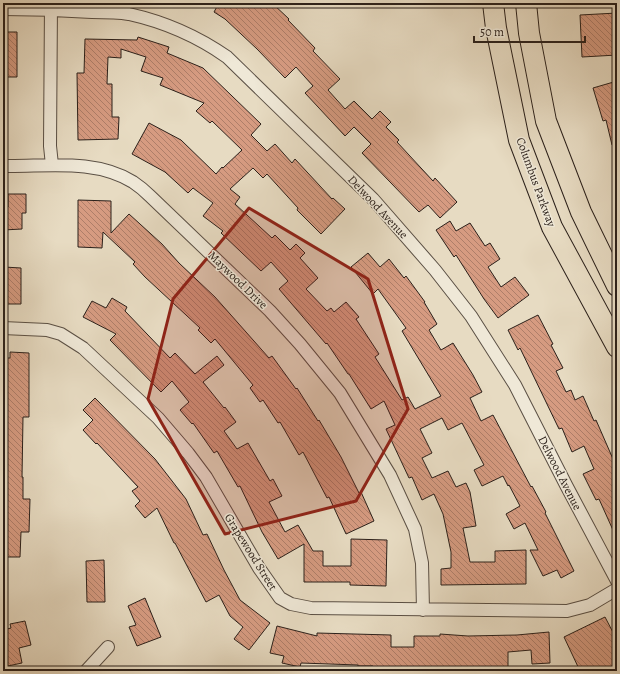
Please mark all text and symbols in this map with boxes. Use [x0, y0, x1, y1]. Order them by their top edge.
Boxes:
scale bar [474, 18, 585, 44]
text: 50 m [480, 24, 504, 40]
street label: Columbus Parkway [512, 135, 560, 229]
street label: Delwood Avenue [344, 172, 412, 242]
street label: Maywood Drive [205, 248, 271, 312]
street label: Delwood Avenue [534, 433, 586, 513]
street label: Grapewood Street [221, 510, 281, 594]

